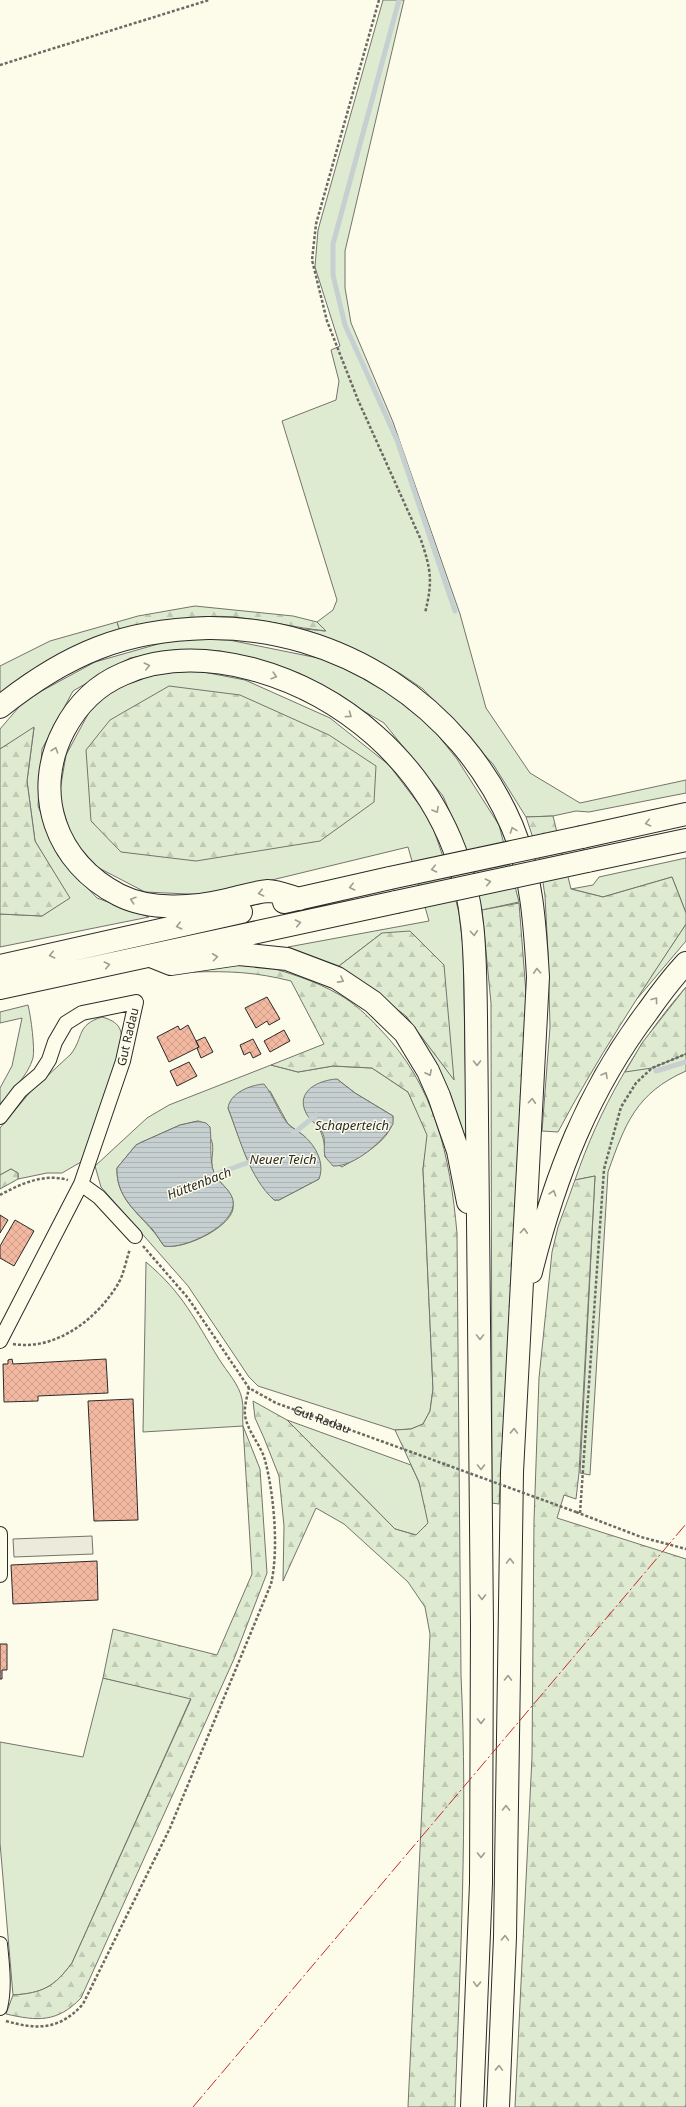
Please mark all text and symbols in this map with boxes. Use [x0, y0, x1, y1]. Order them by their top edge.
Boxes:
one-way arrow [143, 662, 150, 671]
one-way arrow [271, 671, 278, 680]
one-way arrow [344, 710, 351, 717]
one-way arrow [50, 746, 59, 753]
one-way arrow [431, 806, 438, 813]
one-way arrow [645, 818, 651, 826]
one-way arrow [510, 827, 518, 834]
one-way arrow [431, 864, 437, 872]
one-way arrow [485, 879, 492, 887]
one-way arrow [349, 882, 355, 890]
one-way arrow [258, 888, 264, 896]
one-way arrow [129, 896, 136, 905]
one-way arrow [295, 920, 301, 928]
one-way arrow [175, 921, 182, 929]
one-way arrow [469, 930, 478, 936]
one-way arrow [49, 950, 55, 958]
one-way arrow [212, 952, 219, 961]
one-way arrow [103, 961, 110, 970]
one-way arrow [533, 968, 542, 974]
one-way arrow [337, 976, 344, 983]
one-way arrow [651, 998, 658, 1005]
street label: Gut Radau [113, 1006, 142, 1068]
one-way arrow [473, 1060, 481, 1066]
one-way arrow [424, 1068, 432, 1076]
one-way arrow [601, 1071, 608, 1079]
one-way arrow [528, 1098, 537, 1104]
water label: Schaperteich [315, 1116, 389, 1134]
water label: Neuer Teich [249, 1150, 317, 1168]
water label: Hüttenbach [164, 1163, 234, 1203]
one-way arrow [549, 1190, 557, 1197]
one-way arrow [520, 1228, 529, 1234]
one-way arrow [476, 1334, 484, 1340]
street label: Gut Radau [291, 1401, 353, 1437]
one-way arrow [509, 1428, 518, 1434]
one-way arrow [477, 1464, 485, 1470]
one-way arrow [506, 1558, 515, 1564]
one-way arrow [478, 1594, 486, 1600]
one-way arrow [504, 1675, 513, 1681]
one-way arrow [477, 1718, 486, 1724]
one-way arrow [502, 1805, 511, 1811]
one-way arrow [477, 1852, 485, 1858]
one-way arrow [500, 1935, 509, 1941]
one-way arrow [473, 1981, 481, 1987]
one-way arrow [495, 2065, 504, 2071]

